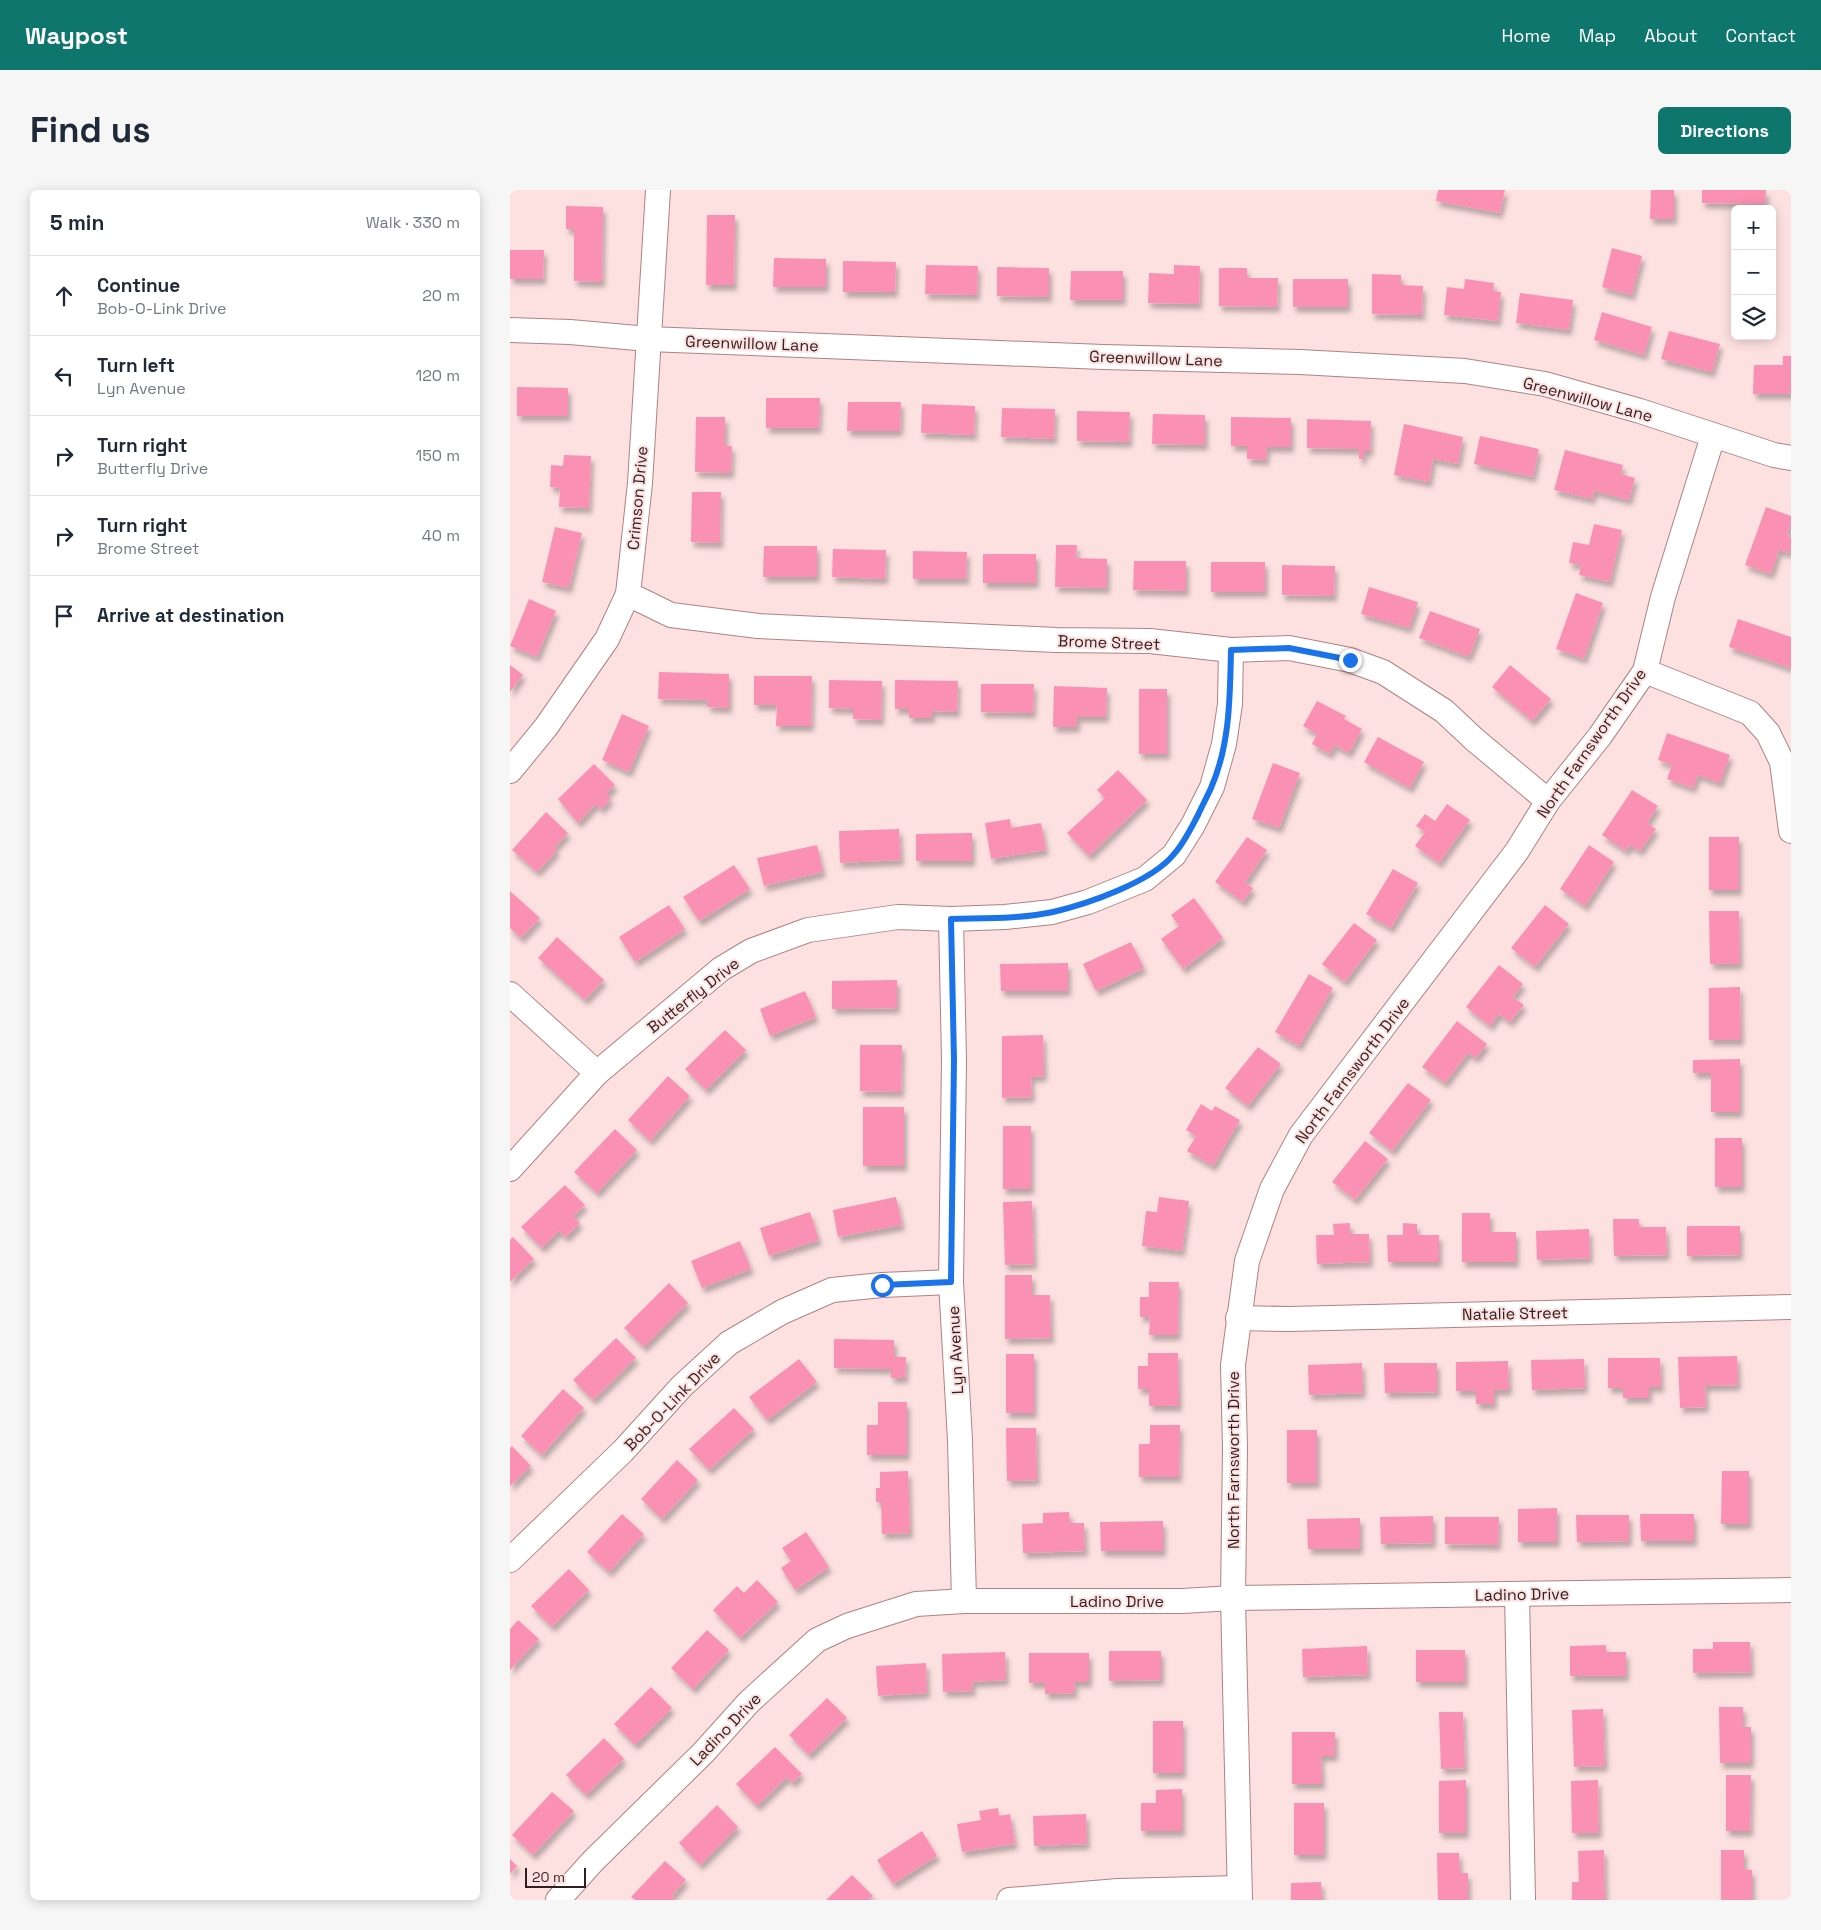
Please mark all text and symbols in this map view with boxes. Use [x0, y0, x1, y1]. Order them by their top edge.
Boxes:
text: Waypost [25, 20, 128, 51]
text: Home [1502, 24, 1551, 47]
text: Map [1579, 24, 1616, 47]
text: About [1644, 24, 1698, 47]
text: Contact [1726, 24, 1796, 47]
button: Directions [1658, 107, 1791, 154]
text: Find us [30, 108, 151, 152]
map controls [1731, 205, 1776, 340]
button: + [1731, 205, 1776, 250]
text: 5 min [50, 209, 104, 236]
text: Walk · 330 m [366, 212, 460, 233]
button: − [1731, 250, 1776, 295]
text: Continue [97, 273, 180, 298]
icon: ahead [50, 282, 78, 310]
text: 20 m [422, 285, 460, 306]
button: layers [1731, 295, 1776, 340]
text: Bob-O-Link Drive [97, 298, 227, 319]
street label: Greenwillow Lane [685, 331, 819, 356]
street label: Greenwillow Lane [1089, 346, 1223, 371]
text: Turn left [97, 353, 175, 378]
icon: left [50, 362, 78, 390]
text: 120 m [416, 365, 460, 386]
street label: Greenwillow Lane [1521, 372, 1655, 427]
text: Lyn Avenue [97, 378, 186, 399]
text: Turn right [97, 433, 187, 458]
icon: right [50, 442, 78, 470]
text: 150 m [416, 445, 460, 466]
street label: Crimson Drive [622, 445, 653, 551]
text: Butterfly Drive [97, 458, 208, 479]
text: Turn right [97, 513, 187, 538]
icon: right [50, 522, 78, 550]
text: 40 m [422, 525, 460, 546]
text: Brome Street [97, 538, 199, 559]
icon: arrive [50, 602, 78, 630]
text: Arrive at destination [97, 603, 285, 628]
street label: Brome Street [1057, 630, 1161, 655]
route end [1339, 649, 1362, 672]
street label: North Farnsworth Drive [1532, 664, 1651, 822]
street label: Butterfly Drive [643, 953, 744, 1038]
street label: North Farnsworth Drive [1290, 993, 1414, 1148]
route start [871, 1274, 894, 1297]
street label: Natalie Street [1462, 1302, 1568, 1325]
street label: Lyn Avenue [943, 1305, 968, 1395]
street label: Bob-O-Link Drive [620, 1347, 725, 1455]
street label: North Farnsworth Drive [1223, 1371, 1244, 1549]
street label: Ladino Drive [1475, 1583, 1569, 1606]
street label: Ladino Drive [1070, 1591, 1164, 1612]
street label: Ladino Drive [685, 1688, 766, 1770]
scale bar [525, 1865, 586, 1888]
text: 20 m [532, 1868, 565, 1886]

